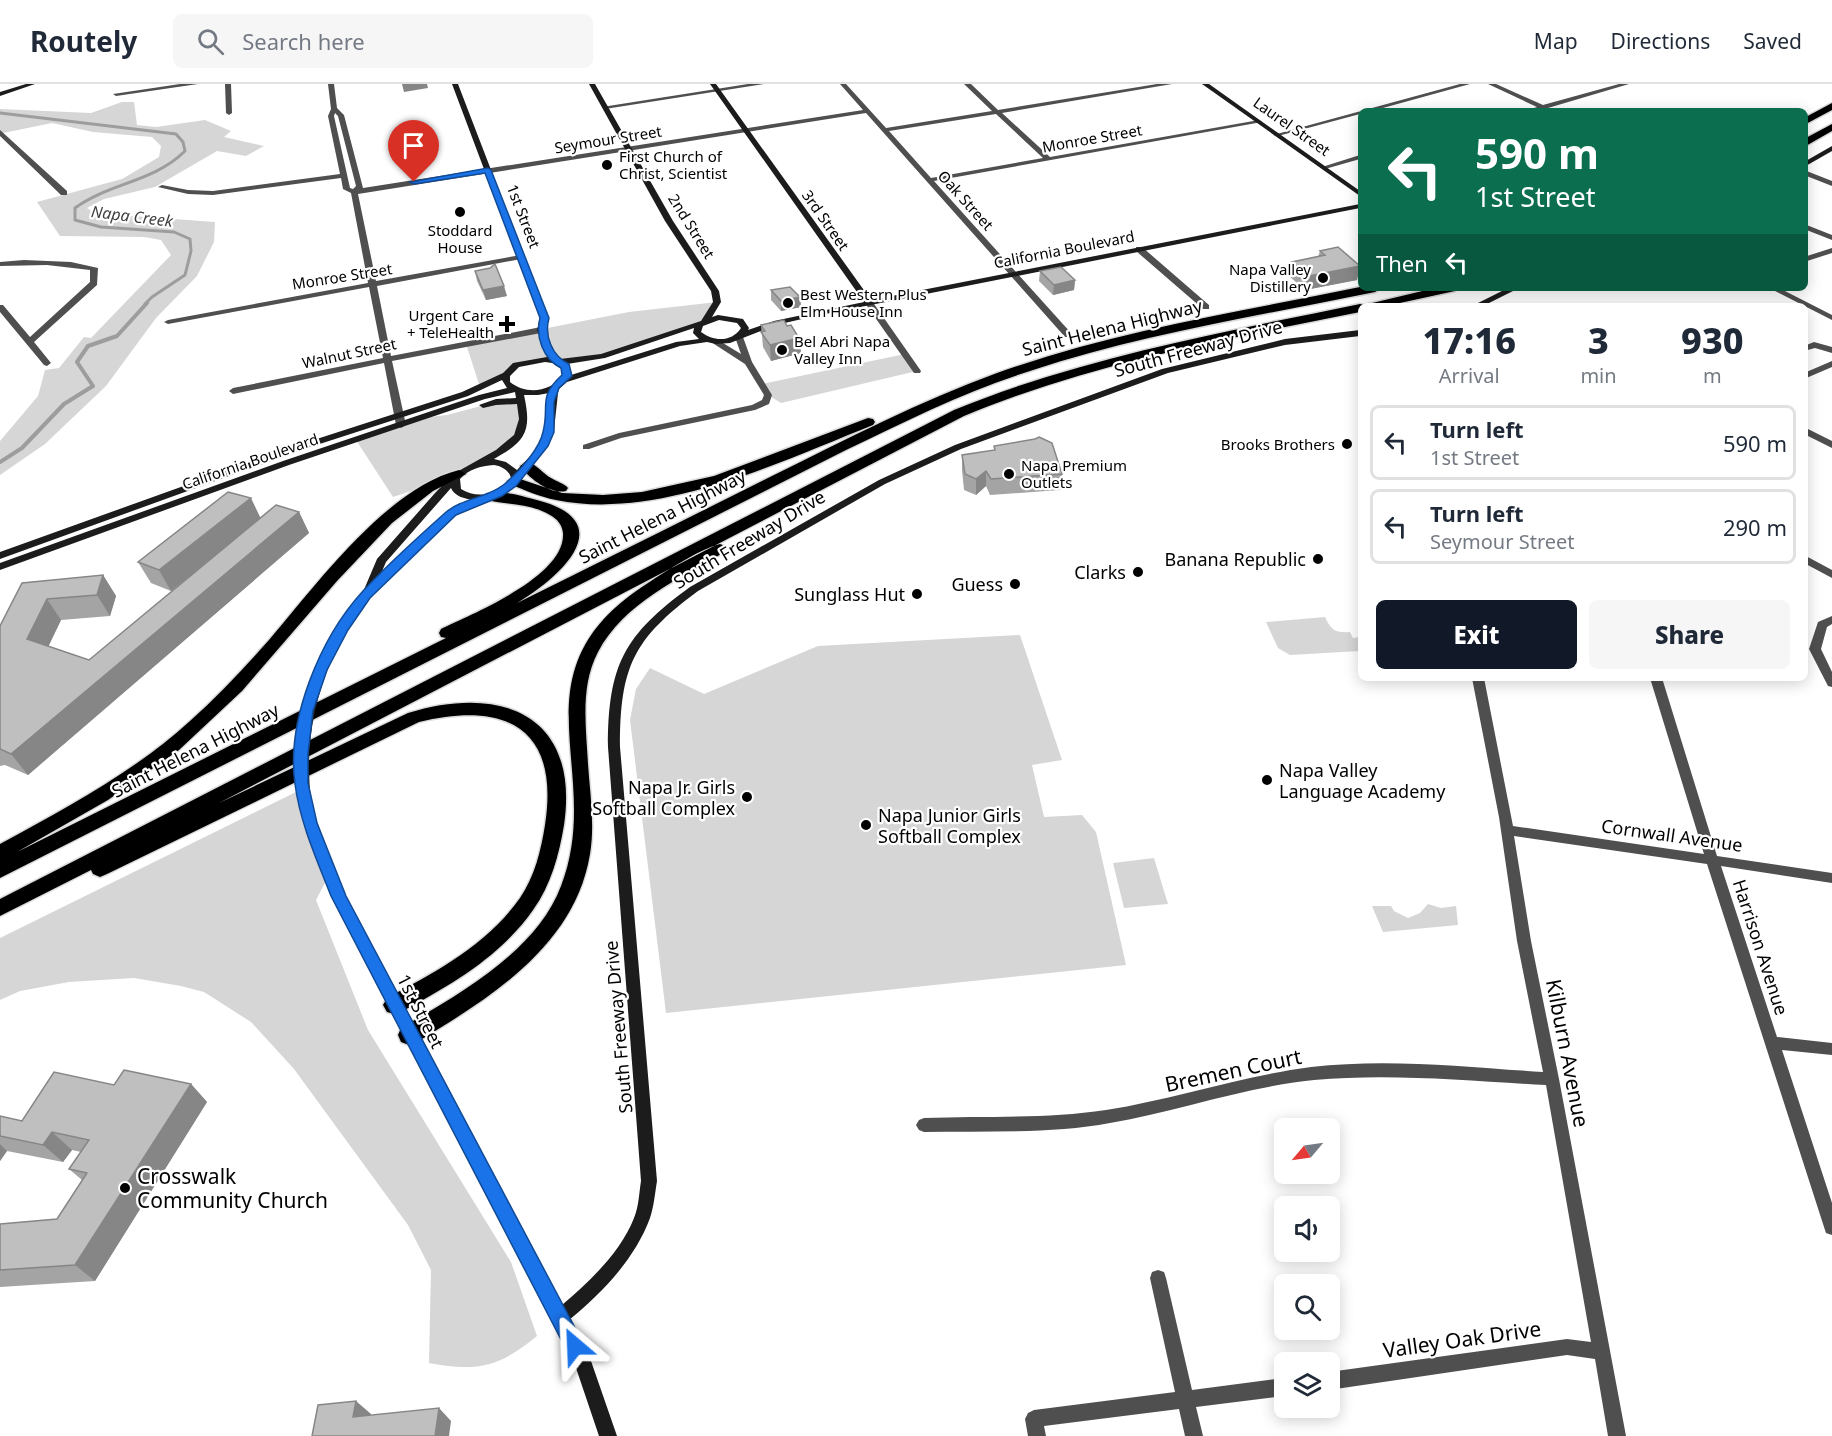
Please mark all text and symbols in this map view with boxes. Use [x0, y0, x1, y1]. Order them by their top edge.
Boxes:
search box [173, 14, 593, 68]
text: Routely [30, 22, 137, 60]
icon: search [194, 25, 227, 58]
text: Search here [242, 26, 365, 56]
text: Map [1534, 27, 1578, 55]
text: Directions [1611, 27, 1710, 55]
text: Saved [1743, 27, 1802, 55]
street label: Laurel Street [1250, 92, 1335, 160]
street label: Monroe Street [1040, 119, 1144, 157]
pin [388, 120, 439, 182]
street label: Seymour Street [553, 121, 664, 157]
text: 590 m [1475, 124, 1599, 181]
icon: arrive [397, 129, 430, 162]
icon: left [1376, 132, 1454, 210]
place label: First Church of Christ, Scientist [619, 146, 728, 183]
marker: First Church of Christ, Scientist [600, 158, 614, 172]
street label: Oak Street [934, 166, 999, 235]
text: 1st Street [1475, 178, 1596, 215]
street label: 1st Street [503, 181, 546, 251]
street label: 3rd Street [798, 186, 854, 255]
street label: 2nd Street [664, 190, 720, 263]
water label: Napa Creek [90, 200, 175, 232]
marker: Stoddard House [453, 205, 467, 219]
place label: Stoddard House [428, 220, 492, 257]
street label: California Boulevard [992, 226, 1136, 272]
icon: left [1440, 246, 1473, 279]
text: Then [1376, 248, 1428, 278]
street label: Monroe Street [290, 258, 394, 294]
place label: Napa Valley Distillery [1229, 259, 1311, 296]
marker: Napa Valley Distillery [1316, 271, 1330, 285]
place label: Best Western Plus Elm House Inn [800, 284, 927, 321]
street label: Saint Helena Highway [1019, 293, 1205, 361]
marker: Best Western Plus Elm House Inn [781, 296, 795, 310]
place label: Urgent Care + TeleHealth [407, 305, 494, 342]
street label: South Freeway Drive [1111, 314, 1285, 382]
marker: Urgent Care + TeleHealth [498, 315, 516, 333]
text: 17:16 [1422, 316, 1516, 365]
text: 3 [1588, 316, 1609, 365]
text: 930 [1681, 316, 1744, 365]
place label: Bel Abri Napa Valley Inn [794, 331, 890, 368]
street label: Walnut Street [300, 333, 398, 373]
marker: Bel Abri Napa Valley Inn [775, 343, 789, 357]
text: Arrival [1439, 362, 1500, 389]
text: min [1580, 362, 1617, 389]
text: m [1703, 362, 1722, 389]
text: Turn left [1430, 414, 1524, 444]
icon: left [1379, 426, 1412, 459]
street label: California Boulevard [179, 428, 321, 494]
text: 590 m [1723, 428, 1787, 458]
place label: Brooks Brothers [1221, 434, 1335, 454]
marker: Brooks Brothers [1340, 437, 1354, 451]
text: 1st Street [1430, 444, 1519, 471]
place label: Napa Premium Outlets [1021, 455, 1127, 492]
street label: Saint Helena Highway [574, 463, 750, 569]
marker: Napa Premium Outlets [1002, 467, 1016, 481]
street label: South Freeway Drive [669, 484, 829, 594]
text: Turn left [1430, 498, 1524, 528]
icon: left [1379, 510, 1412, 543]
text: 290 m [1723, 512, 1787, 542]
text: Seymour Street [1430, 528, 1575, 555]
place label: Banana Republic [1165, 547, 1306, 571]
marker: Banana Republic [1311, 552, 1325, 566]
place label: Clarks [1074, 560, 1126, 584]
marker: Clarks [1131, 565, 1145, 579]
place label: Guess [951, 572, 1003, 596]
marker: Guess [1008, 577, 1022, 591]
place label: Sunglass Hut [794, 582, 905, 606]
marker: Sunglass Hut [910, 587, 924, 601]
button: Exit [1376, 600, 1577, 669]
button: Share [1589, 600, 1790, 669]
street label: Saint Helena Highway [107, 697, 283, 803]
place label: Napa Valley Language Academy [1279, 758, 1446, 803]
marker: Napa Valley Language Academy [1260, 773, 1274, 787]
place label: Napa Jr. Girls Softball Complex [592, 775, 735, 820]
marker: Napa Jr. Girls Softball Complex [740, 790, 754, 804]
place label: Napa Junior Girls Softball Complex [878, 803, 1021, 848]
street label: Cornwall Avenue [1600, 813, 1744, 857]
marker: Napa Junior Girls Softball Complex [859, 818, 873, 832]
street label: Harrison Avenue [1728, 876, 1794, 1018]
street label: South Freeway Drive [598, 940, 638, 1114]
street label: 1st Street [392, 970, 450, 1053]
street label: Kilburn Avenue [1540, 976, 1596, 1130]
street label: Bremen Court [1162, 1042, 1304, 1098]
north arrow [1274, 1118, 1340, 1184]
map controls [1274, 1118, 1340, 1418]
place label: Crosswalk Community Church [137, 1162, 328, 1214]
marker: Crosswalk Community Church [118, 1181, 132, 1195]
button: sound [1274, 1196, 1340, 1262]
button: search [1274, 1274, 1340, 1340]
position arrow [543, 1314, 607, 1378]
street label: Valley Oak Drive [1381, 1314, 1543, 1364]
button: layers [1274, 1352, 1340, 1418]

